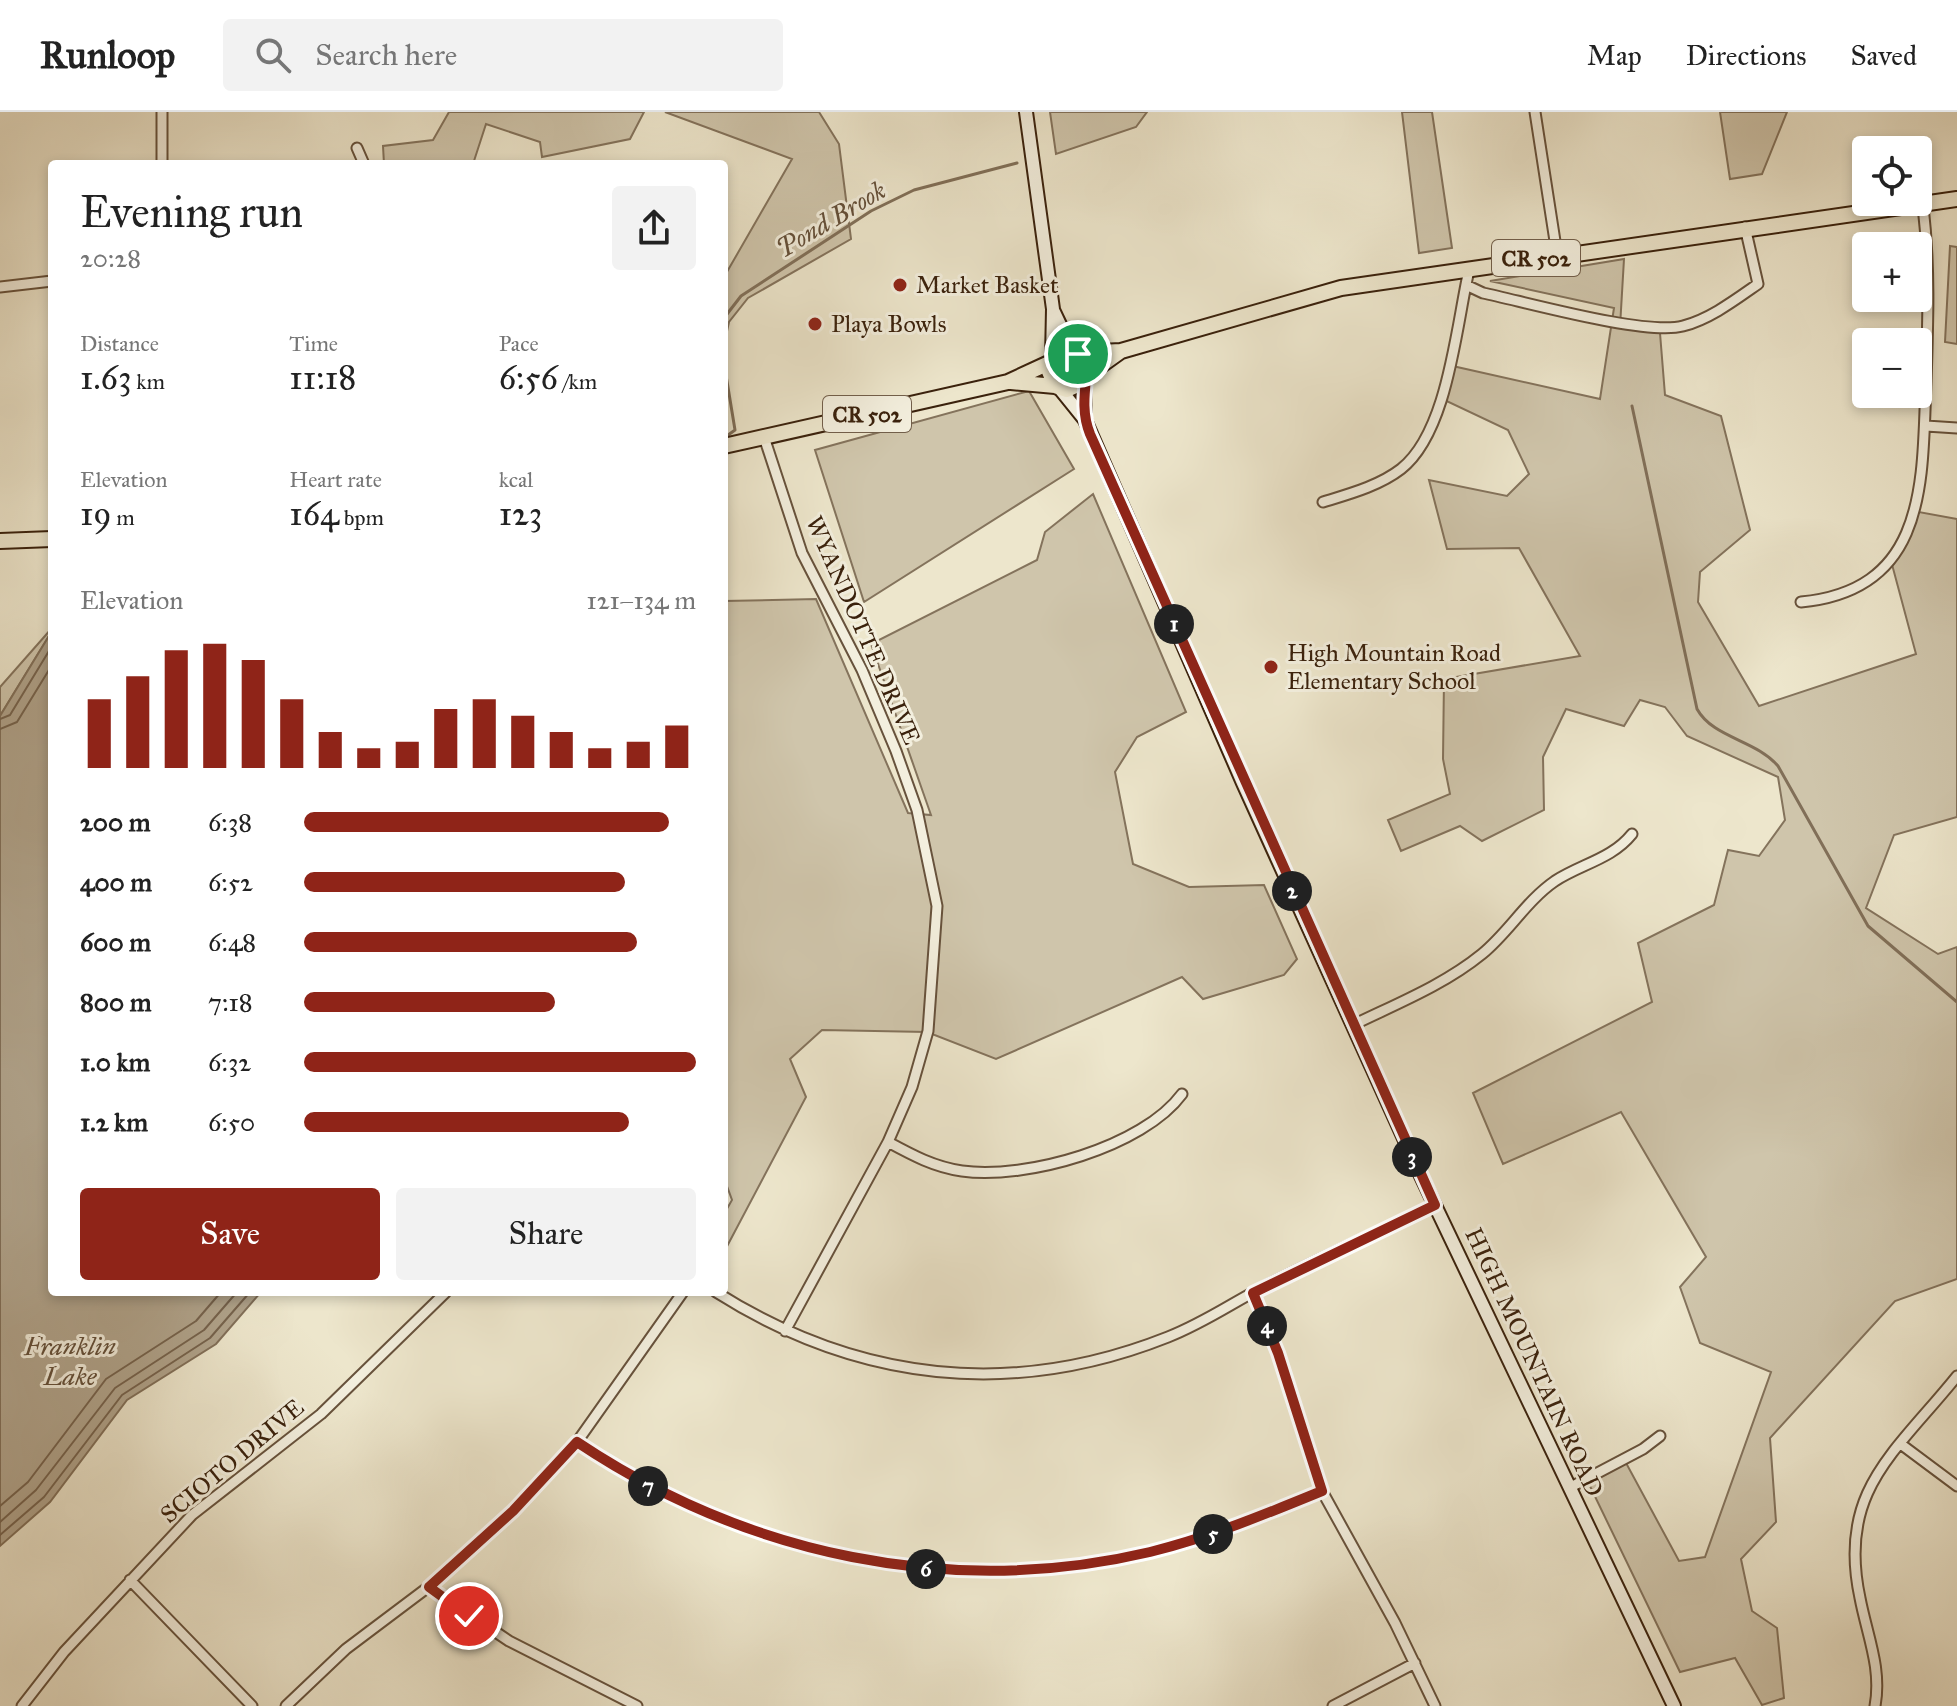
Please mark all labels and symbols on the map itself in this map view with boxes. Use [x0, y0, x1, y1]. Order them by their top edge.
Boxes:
water label: Pond Brook [770, 174, 892, 264]
road number: CR 502 [1492, 240, 1580, 276]
place label: Market Basket [916, 270, 1059, 300]
marker: Market Basket [891, 276, 909, 294]
place label: Playa Bowls [831, 309, 946, 339]
marker: Playa Bowls [806, 315, 824, 333]
pin [1044, 320, 1112, 388]
road number: CR 502 [823, 396, 911, 432]
street label: WYANDOTTE DRIVE [799, 511, 927, 749]
pin: 1 [1154, 604, 1194, 644]
place label: High Mountain Road Elementary School [1287, 638, 1501, 696]
marker: High Mountain Road Elementary School [1262, 658, 1280, 676]
pin: 2 [1272, 871, 1312, 911]
pin: 3 [1392, 1137, 1432, 1177]
street label: HIGH MOUNTAIN ROAD [1458, 1223, 1610, 1501]
pin: 4 [1247, 1306, 1287, 1346]
water label: Franklin Lake [23, 1330, 116, 1392]
street label: SCIOTO DRIVE [154, 1392, 310, 1530]
pin: 7 [628, 1466, 668, 1506]
pin: 5 [1193, 1514, 1233, 1554]
pin: 6 [906, 1549, 946, 1589]
pin [435, 1582, 503, 1650]

